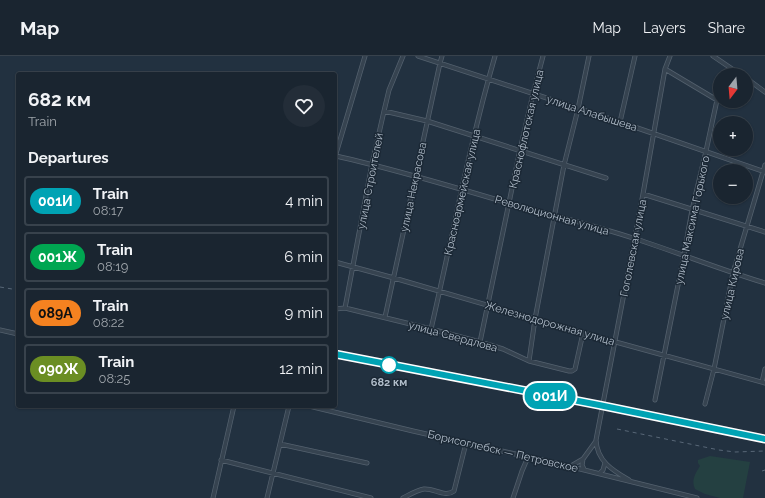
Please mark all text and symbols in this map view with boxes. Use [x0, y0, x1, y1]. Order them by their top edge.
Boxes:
text: Map [20, 17, 59, 39]
text: Map [593, 20, 621, 36]
text: Layers [643, 20, 686, 36]
text: Share [708, 20, 745, 36]
street label: Краснофлотская улица [506, 68, 546, 190]
north arrow [713, 68, 753, 108]
map controls [713, 68, 753, 204]
button: heart [283, 85, 325, 127]
text: 682 км [28, 88, 91, 110]
street label: улица Алабышева [545, 93, 639, 134]
text: Train [28, 114, 57, 129]
button: + [713, 116, 753, 156]
street label: Красноармейская улица [442, 128, 483, 257]
street label: улица Строителей [355, 132, 386, 230]
street label: улица Некрасова [398, 141, 429, 233]
text: Departures [28, 149, 109, 167]
street label: улица Максима Горького [672, 154, 713, 286]
button: − [713, 164, 753, 204]
text: Train [93, 185, 129, 203]
text: 4 min [285, 192, 323, 210]
text: 001И [38, 193, 73, 209]
street label: Революционная улица [493, 193, 610, 238]
street label: Гоголевская улица [618, 198, 649, 298]
text: 08:17 [93, 203, 123, 218]
text: Train [97, 241, 133, 259]
street label: улица Кирова [718, 247, 747, 321]
text: 6 min [284, 248, 323, 266]
text: 001Ж [38, 249, 77, 265]
text: 08:19 [97, 259, 128, 274]
text: Train [93, 297, 129, 315]
street label: Железнодорожная улица [483, 299, 616, 348]
text: 9 min [285, 304, 323, 322]
text: 089А [38, 305, 73, 321]
text: 08:22 [93, 315, 124, 330]
street label: улица Свердлова [407, 318, 499, 355]
text: Train [98, 353, 134, 371]
marker: 682 км [380, 356, 398, 374]
text: 12 min [279, 360, 323, 378]
text: 090Ж [38, 361, 78, 377]
text: 08:25 [98, 371, 130, 386]
place label: 682 км [371, 376, 407, 389]
line badge: 001И [522, 383, 578, 409]
text: 001И [533, 388, 567, 404]
street label: Борисоглебск — Петровское [426, 428, 580, 475]

